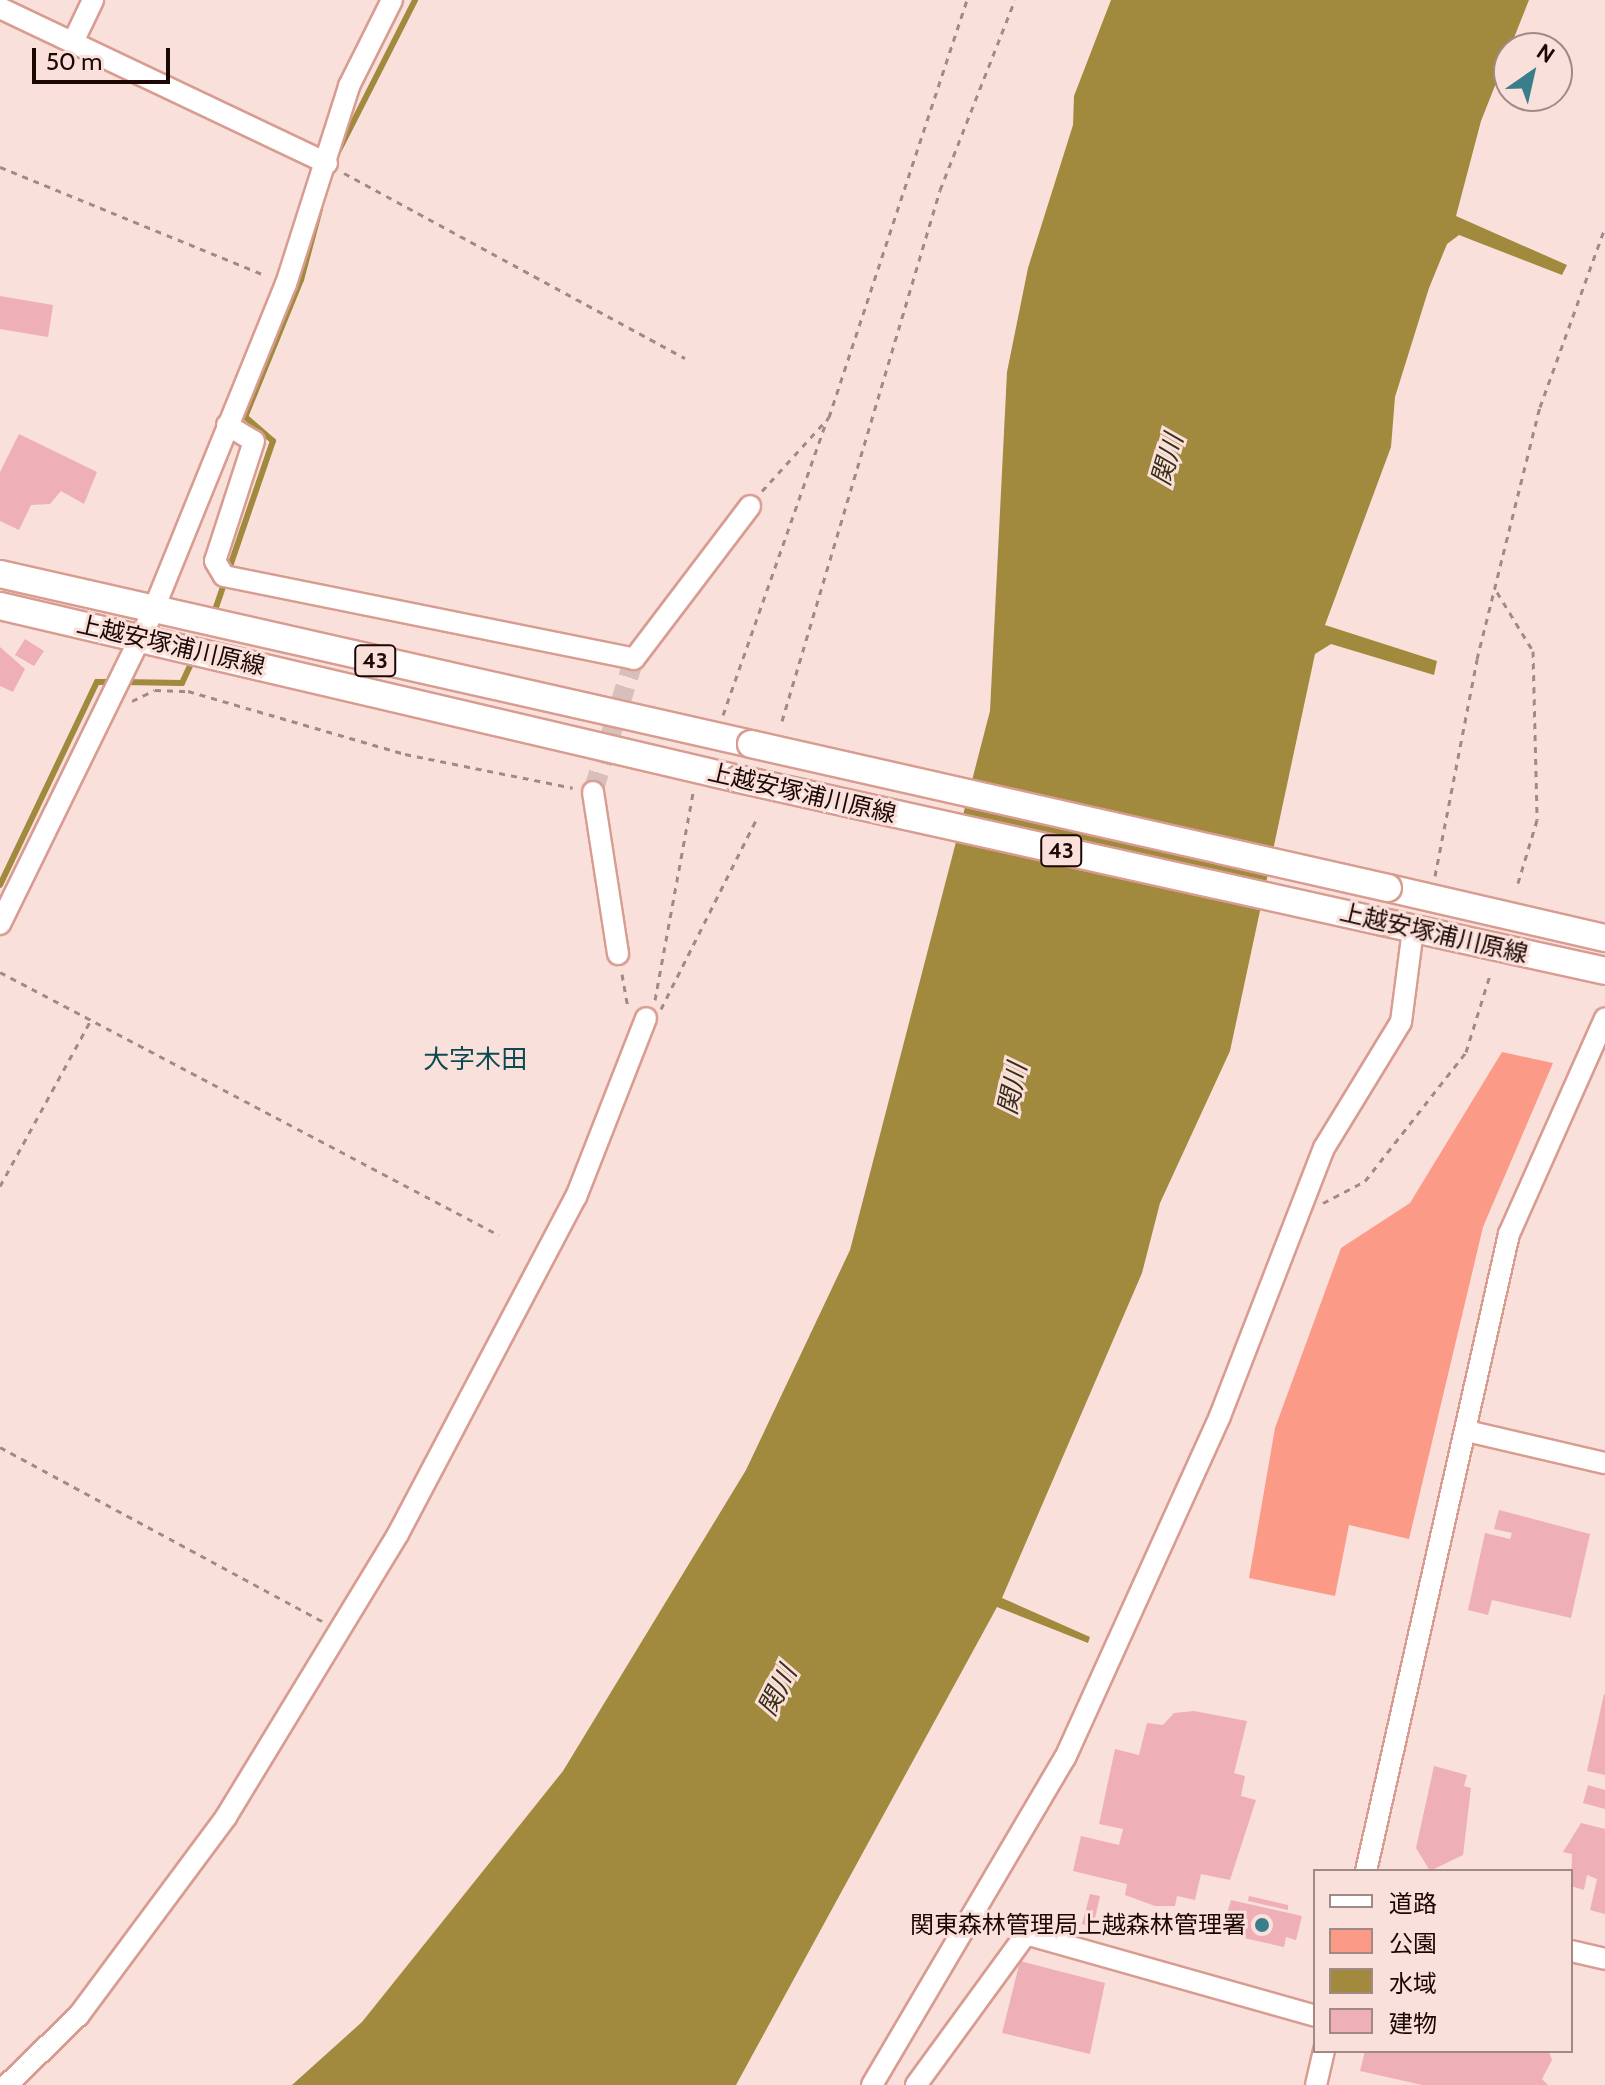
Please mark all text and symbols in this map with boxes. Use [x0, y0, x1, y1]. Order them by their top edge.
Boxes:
scale bar [36, 32, 174, 82]
north arrow [1493, 32, 1573, 112]
text: N [1532, 38, 1560, 69]
text: 50 m [46, 47, 102, 76]
water label: 関川 [1146, 431, 1190, 489]
street label: 上越安塚浦川原線 [74, 609, 268, 681]
road number: 43 [353, 643, 397, 679]
street label: 上越安塚浦川原線 [705, 757, 899, 829]
road number: 43 [1039, 833, 1083, 869]
street label: 上越安塚浦川原線 [1337, 897, 1531, 969]
district label: 大字木田 [423, 1044, 527, 1076]
water label: 関川 [992, 1060, 1034, 1118]
water label: 関川 [752, 1661, 804, 1721]
legend [1313, 1869, 1573, 2053]
text: 道路 [1389, 1889, 1437, 1918]
place label: 関東森林管理局上越森林管理署 [910, 1911, 1246, 1939]
marker: 関東森林管理局上越森林管理署 [1253, 1916, 1271, 1934]
text: 公園 [1389, 1929, 1437, 1958]
text: 水域 [1389, 1969, 1437, 1998]
text: 建物 [1389, 2009, 1437, 2038]

